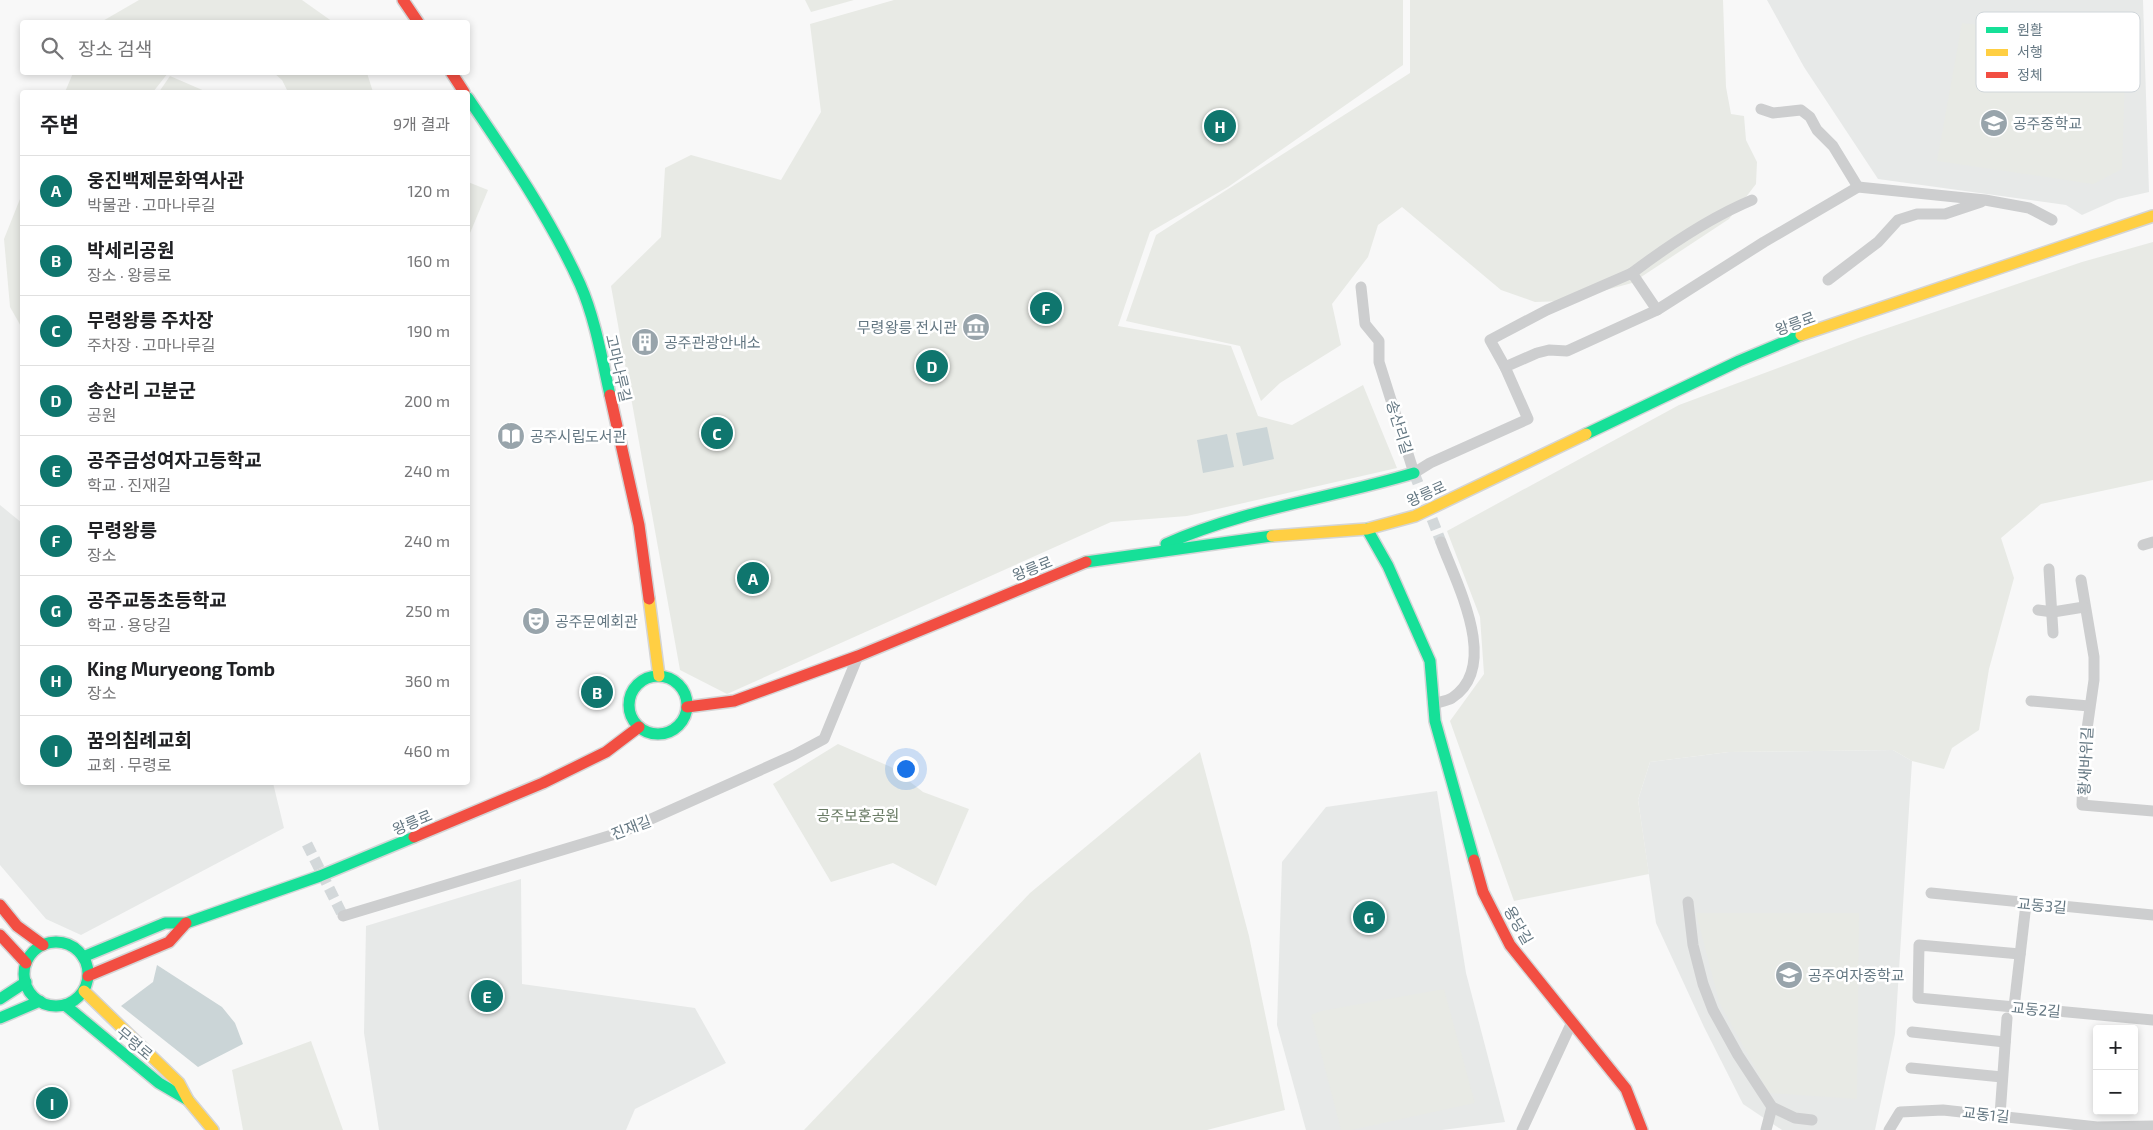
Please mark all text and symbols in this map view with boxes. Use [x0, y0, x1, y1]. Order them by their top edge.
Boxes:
legend [1976, 12, 2140, 92]
search box [20, 20, 470, 75]
text: 원활 [2017, 21, 2043, 38]
icon: search [38, 34, 66, 62]
text: 장소 검색 [78, 37, 152, 60]
text: 서행 [2017, 43, 2043, 60]
text: 정체 [2017, 66, 2043, 83]
pin: H [1204, 107, 1236, 145]
school or university icon: 공주중학교 [1979, 108, 2009, 138]
text: 주변 [40, 111, 79, 136]
text: 9개 결과 [393, 114, 450, 133]
place label: 공주중학교 [2013, 114, 2082, 132]
text: 웅진백제문화역사관 [87, 168, 244, 191]
text: A [51, 181, 61, 200]
text: 120 m [407, 181, 450, 200]
text: 박물관 · 고마나루길 [87, 195, 216, 214]
text: 박세리공원 [87, 238, 174, 261]
text: B [51, 251, 61, 270]
text: 160 m [407, 251, 450, 270]
text: 장소 · 왕릉로 [87, 265, 172, 284]
pin: F [1030, 289, 1062, 327]
street label: 왕릉로 [1772, 307, 1818, 339]
text: 무령왕릉 주차장 [87, 308, 213, 331]
museum icon: 무령왕릉 전시관 [961, 312, 991, 342]
place label: 무령왕릉 전시관 [857, 318, 957, 336]
text: C [51, 321, 61, 340]
text: 190 m [407, 321, 450, 340]
building icon: 공주관광안내소 [630, 327, 660, 357]
street label: 고마나루길 [602, 332, 636, 404]
place label: 공주관광안내소 [664, 333, 761, 351]
text: 주차장 · 고마나루길 [87, 335, 216, 354]
pin: D [916, 347, 948, 385]
text: 송산리 고분군 [87, 378, 196, 401]
text: D [51, 391, 61, 410]
text: 200 m [404, 391, 450, 410]
street label: 송산리길 [1383, 398, 1417, 456]
text: 공원 [87, 405, 116, 424]
pin: C [701, 414, 733, 452]
library icon: 공주시립도서관 [496, 421, 526, 451]
place label: 공주시립도서관 [530, 427, 627, 445]
text: 공주금성여자고등학교 [87, 448, 262, 471]
text: E [51, 461, 61, 480]
text: 240 m [404, 461, 450, 480]
text: 학교 · 진재길 [87, 475, 172, 494]
street label: 왕릉로 [1403, 476, 1449, 510]
text: 무령왕릉 [87, 518, 157, 541]
text: F [52, 531, 60, 550]
text: 240 m [404, 531, 450, 550]
text: 장소 [87, 545, 116, 564]
street label: 왕릉로 [1009, 552, 1055, 584]
pin: A [737, 559, 769, 597]
text: 공주교동초등학교 [87, 588, 227, 611]
text: G [51, 601, 61, 620]
text: 250 m [405, 601, 450, 620]
theatre icon: 공주문예회관 [521, 606, 551, 636]
place label: 공주문예회관 [555, 612, 638, 630]
text: 학교 · 용당길 [87, 615, 172, 634]
text: King Muryeong Tomb [87, 657, 275, 680]
text: H [50, 671, 62, 690]
text: 360 m [405, 671, 450, 690]
pin: B [581, 673, 613, 711]
text: 장소 [87, 683, 116, 702]
street label: 황새바위길 [2074, 726, 2096, 796]
text: 꿈의침례교회 [87, 728, 192, 751]
text: I [54, 741, 58, 760]
text: 460 m [404, 741, 450, 760]
text: 교회 · 무령로 [87, 755, 172, 774]
your location [893, 756, 919, 782]
street label: 왕릉로 [389, 806, 435, 838]
park label: 공주보훈공원 [817, 806, 899, 824]
street label: 진재길 [608, 811, 654, 843]
street label: 교동3길 [2016, 894, 2068, 916]
pin: G [1353, 898, 1385, 936]
street label: 용당길 [1501, 903, 1537, 947]
school or university icon: 공주여자중학교 [1774, 960, 1804, 990]
place label: 공주여자중학교 [1808, 966, 1905, 984]
pin: E [471, 977, 503, 1015]
street label: 교동2길 [2010, 998, 2062, 1020]
street label: 무령로 [113, 1023, 157, 1063]
map controls [2093, 1025, 2138, 1115]
button: + [2093, 1025, 2138, 1070]
button: − [2093, 1070, 2138, 1115]
pin: I [36, 1084, 68, 1122]
street label: 교동1길 [1962, 1103, 2010, 1125]

